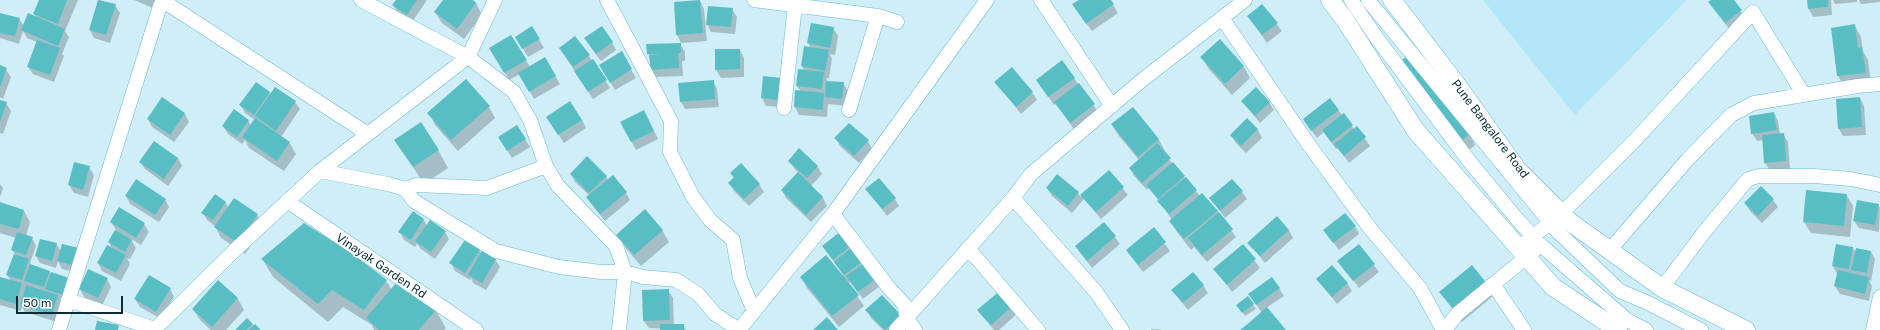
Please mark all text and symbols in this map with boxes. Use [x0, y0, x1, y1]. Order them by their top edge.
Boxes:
street label: Pune Bangalore Road [1448, 77, 1532, 181]
street label: Vinayak Garden Rd [333, 230, 429, 302]
scale bar [18, 288, 125, 314]
text: 50 m [23, 296, 51, 310]

